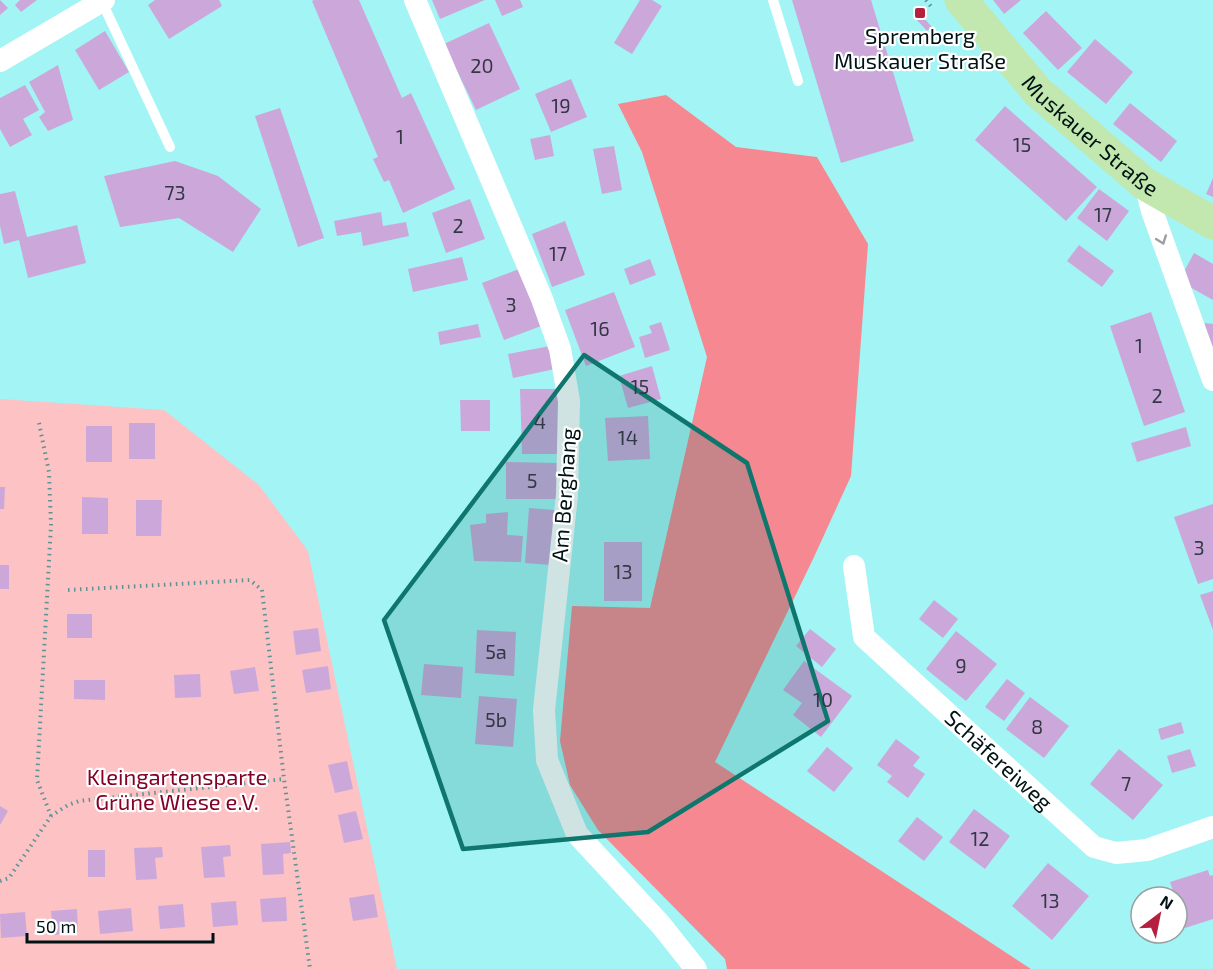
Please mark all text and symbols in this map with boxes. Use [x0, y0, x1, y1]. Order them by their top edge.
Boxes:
marker: Spremberg Muskauer Straße [913, 6, 927, 20]
place label: Spremberg Muskauer Straße [834, 22, 1006, 73]
house number: 20 [470, 53, 494, 77]
street label: Muskauer Straße [1017, 69, 1163, 201]
house number: 19 [551, 93, 571, 117]
house number: 1 [396, 124, 404, 148]
house number: 15 [1013, 132, 1031, 156]
house number: 73 [164, 180, 186, 204]
house number: 17 [1094, 202, 1112, 226]
house number: 2 [452, 213, 464, 237]
one-way arrow [1155, 234, 1168, 245]
house number: 17 [549, 241, 567, 265]
house number: 3 [505, 292, 517, 316]
house number: 16 [590, 316, 610, 340]
house number: 1 [1135, 333, 1143, 357]
house number: 15 [631, 374, 649, 398]
house number: 2 [1151, 383, 1163, 407]
house number: 4 [534, 409, 546, 433]
house number: 14 [618, 425, 638, 449]
street label: Am Berghang [545, 427, 581, 563]
house number: 5 [527, 468, 537, 492]
house number: 3 [1193, 535, 1205, 559]
house number: 13 [613, 559, 633, 583]
house number: 5a [485, 639, 507, 663]
house number: 9 [955, 653, 967, 677]
house number: 10 [813, 687, 833, 711]
street label: Schäfereiweg [940, 704, 1058, 815]
house number: 5b [485, 707, 507, 731]
house number: 8 [1031, 714, 1043, 738]
park label: Kleingartensparte Grüne Wiese e.V. [87, 763, 267, 814]
house number: 7 [1121, 771, 1131, 795]
house number: 12 [970, 826, 990, 850]
north arrow [1129, 885, 1189, 945]
house number: 13 [1040, 888, 1060, 912]
text: N [1157, 891, 1177, 913]
scale bar [27, 906, 213, 944]
text: 50 m [36, 915, 76, 937]

